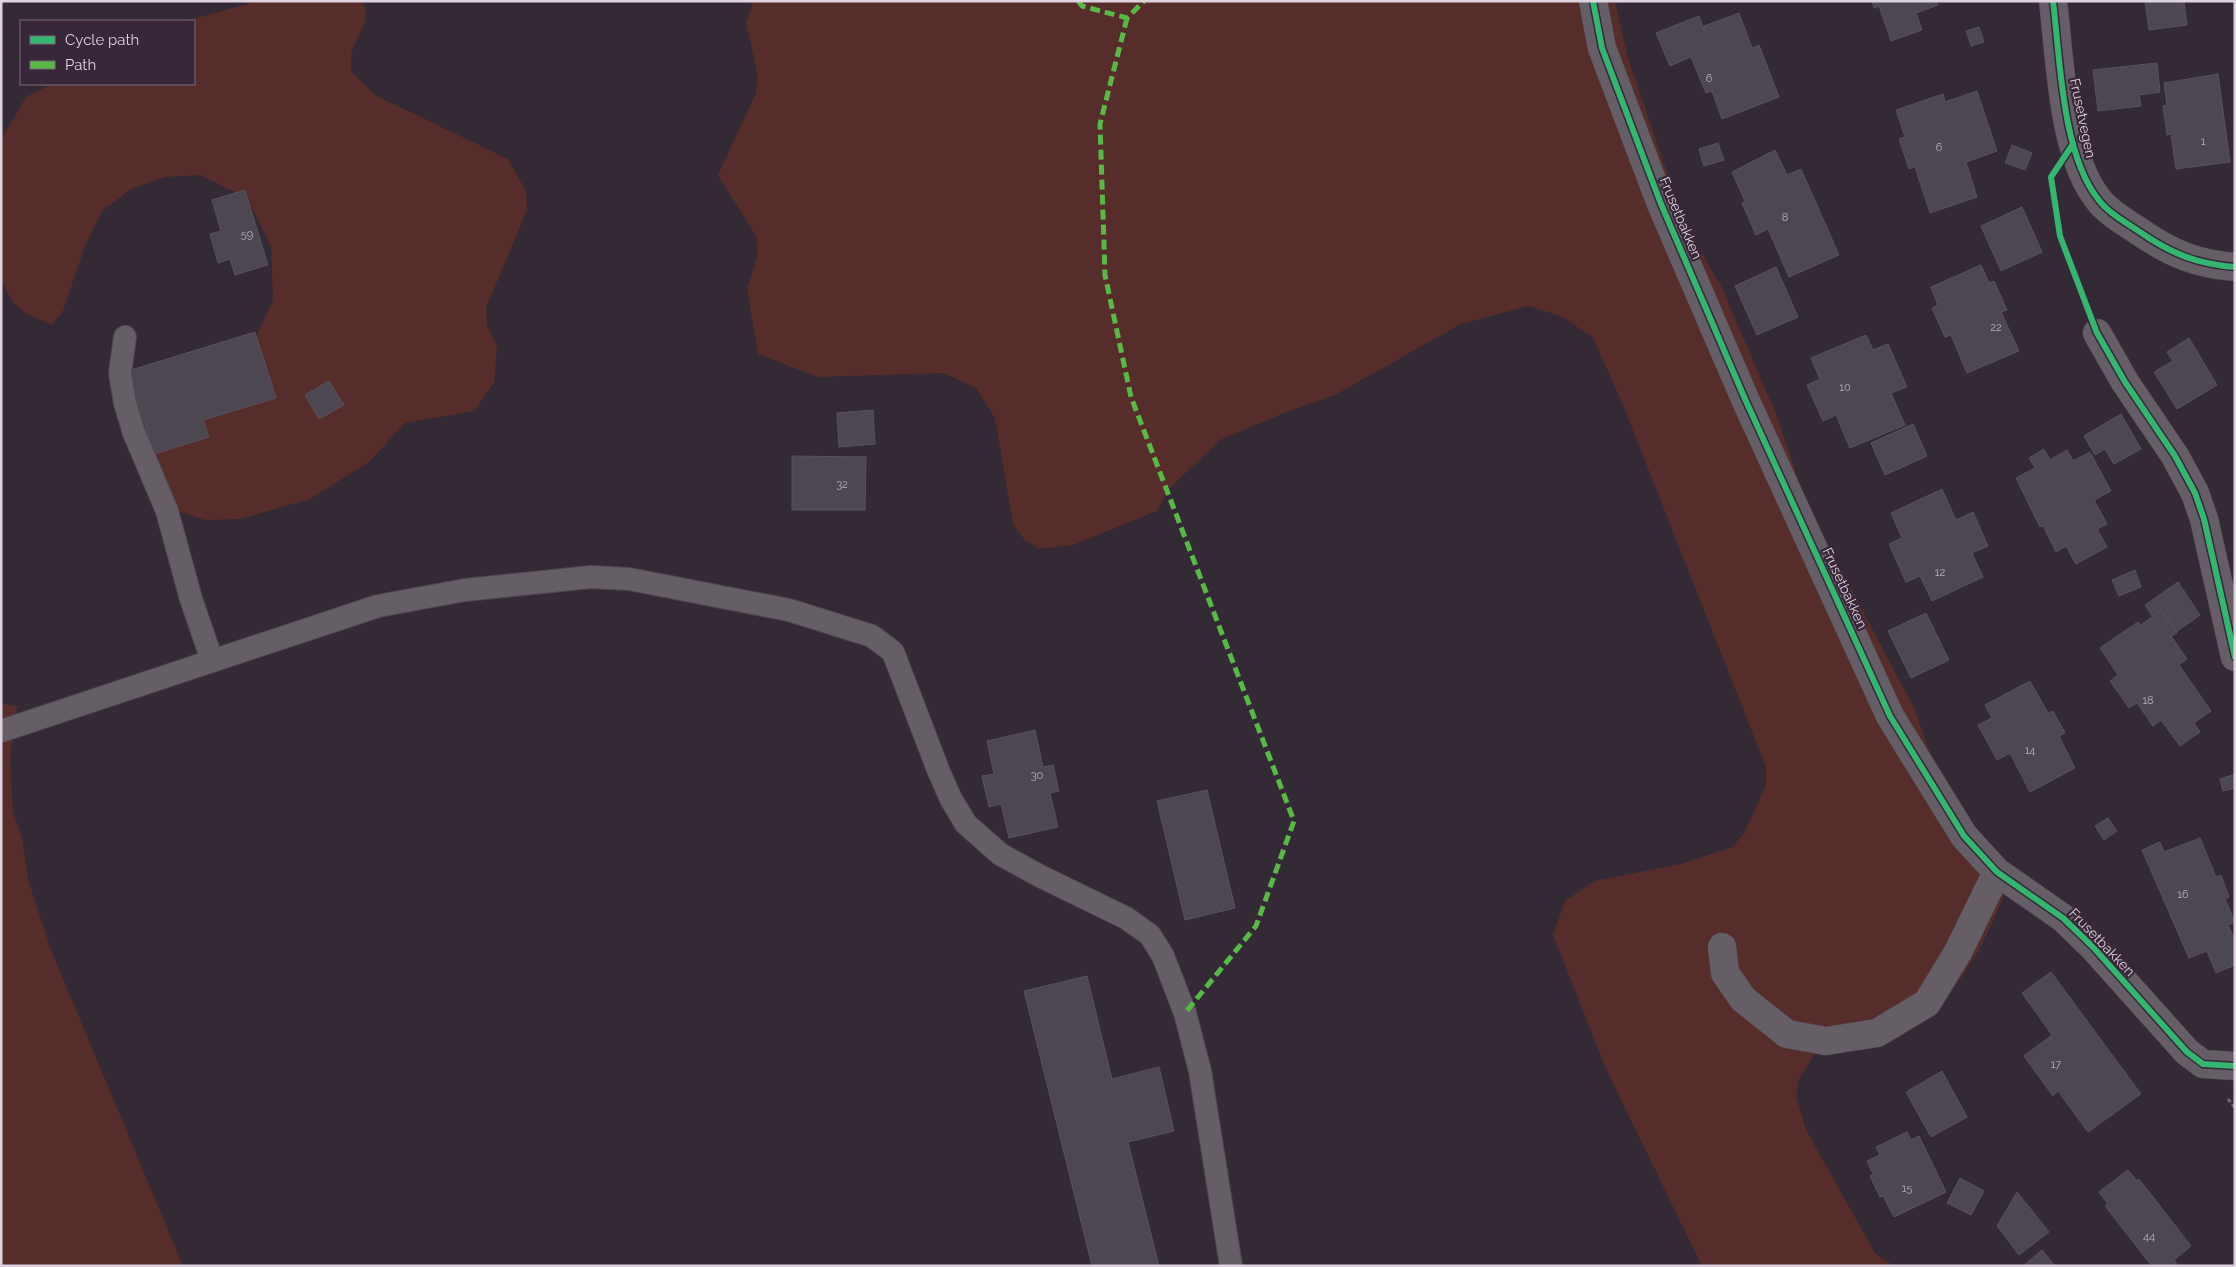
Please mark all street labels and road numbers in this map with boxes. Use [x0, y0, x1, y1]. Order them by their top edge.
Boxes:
street label: Frusetvegen [2067, 77, 2099, 159]
street label: Frusetbakken [1657, 175, 1705, 261]
street label: Frusetbakken [1819, 545, 1871, 631]
street label: Frusetbakken [2066, 905, 2138, 979]

